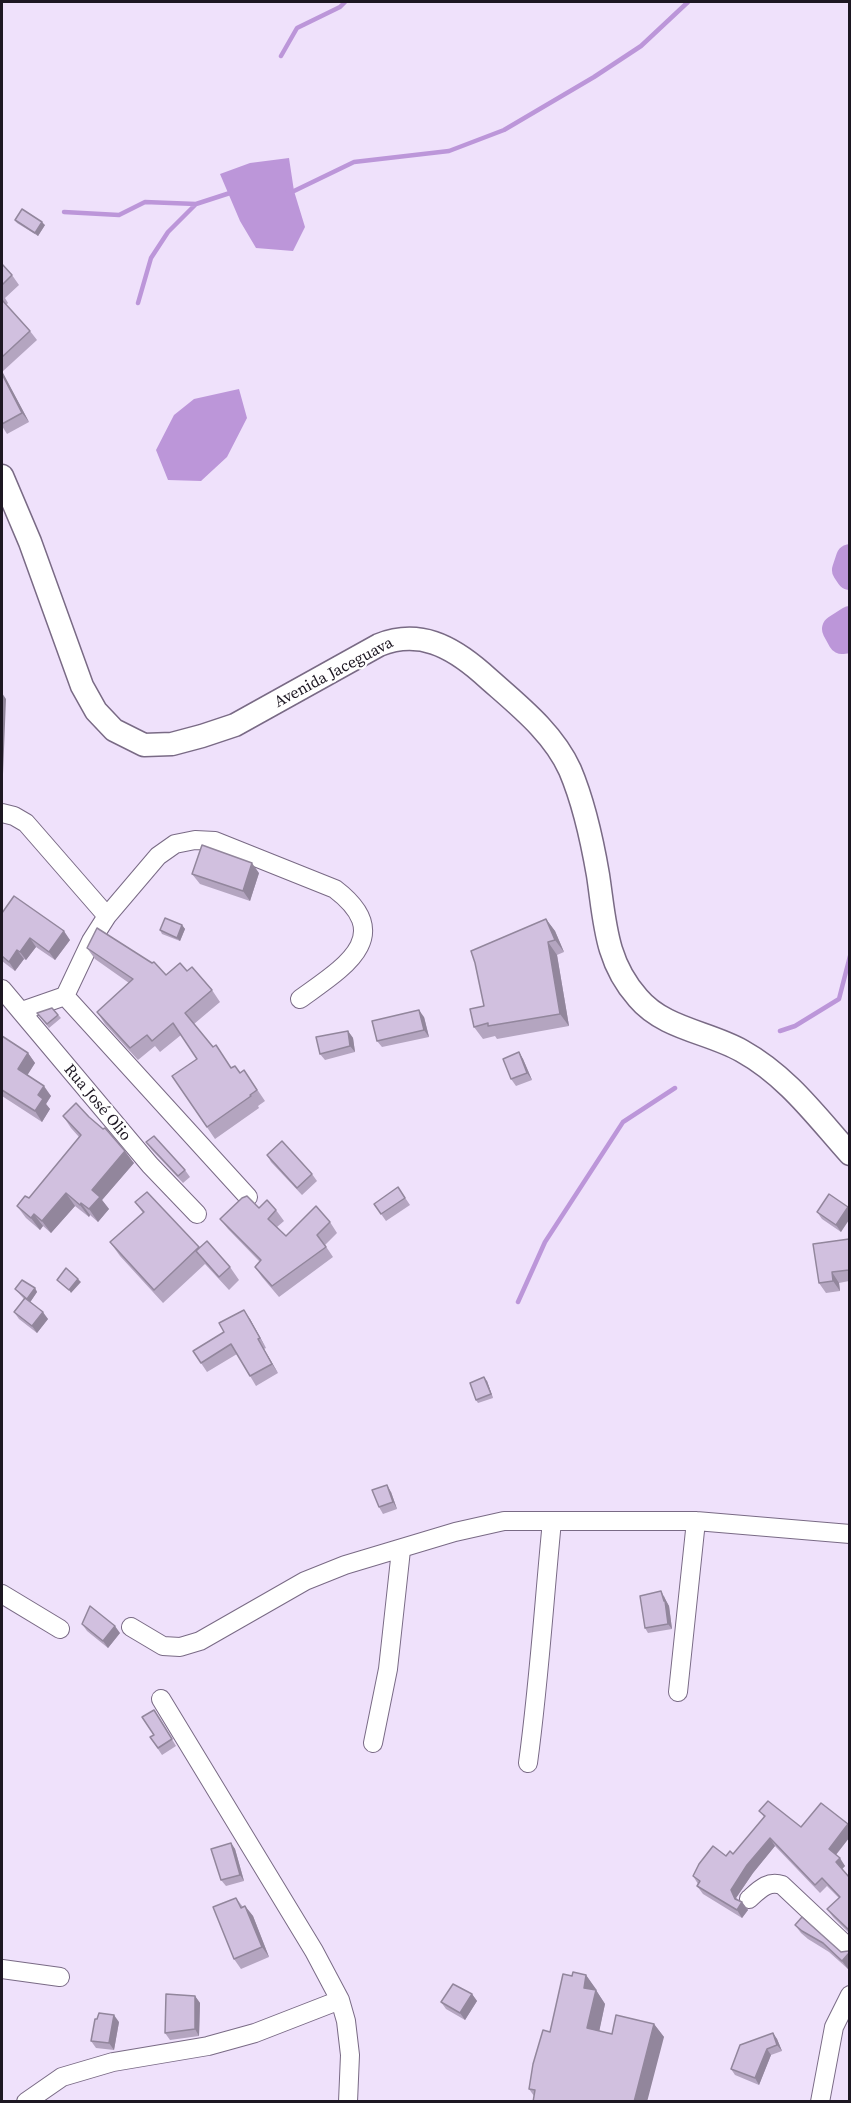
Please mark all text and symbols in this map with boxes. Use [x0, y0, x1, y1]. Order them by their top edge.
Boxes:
street label: Avenida Jaceguava [271, 634, 397, 712]
street label: Rua José Olio [59, 1061, 135, 1145]

